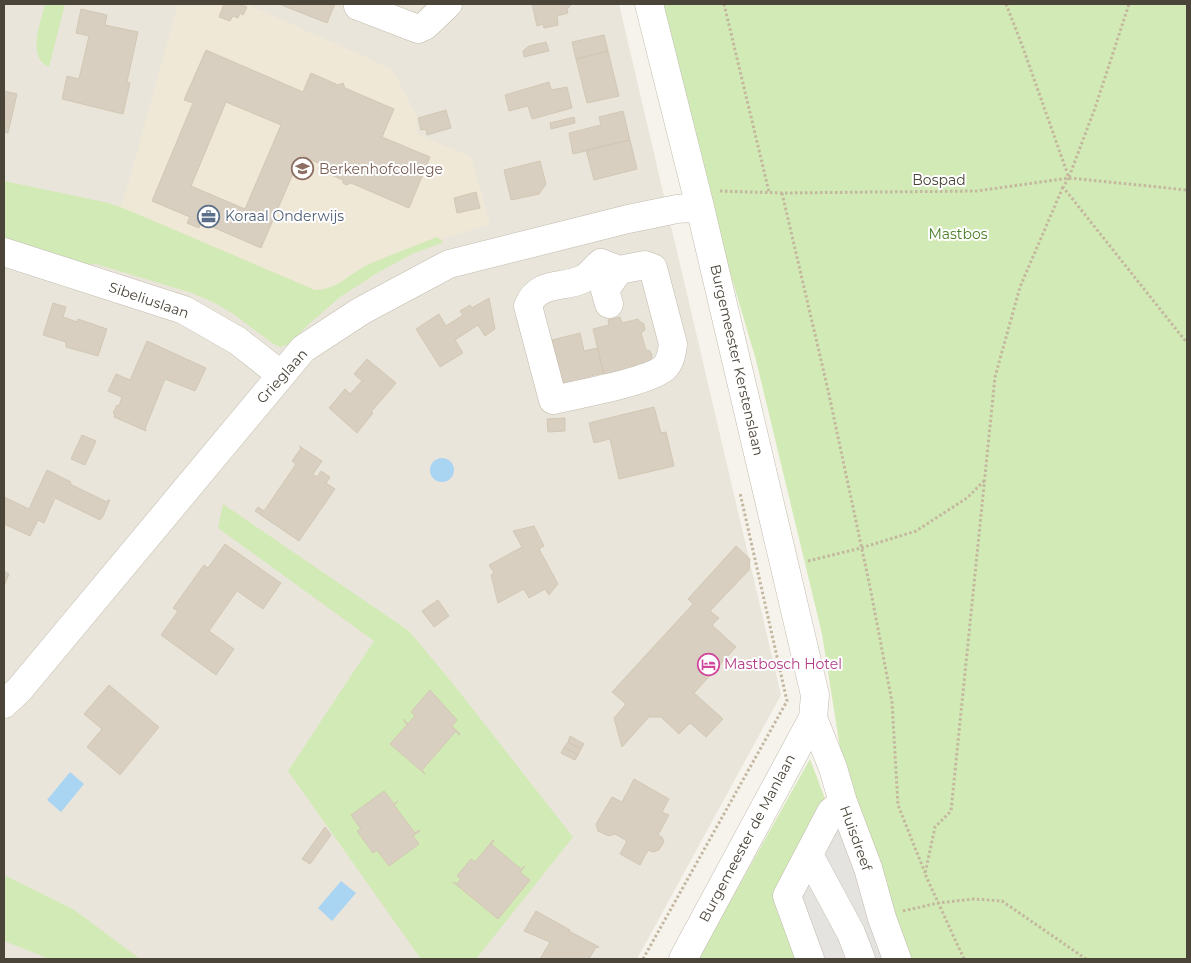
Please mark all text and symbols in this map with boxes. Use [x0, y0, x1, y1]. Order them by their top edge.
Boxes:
school or university icon: Berkenhofcollege [291, 157, 315, 181]
place label: Berkenhofcollege [319, 160, 443, 178]
street label: Bospad [912, 171, 966, 189]
office icon: Koraal Onderwijs [197, 204, 221, 228]
place label: Koraal Onderwijs [225, 207, 344, 225]
park label: Mastbos [928, 225, 988, 243]
street label: Burgemeester Kerstenslaan [706, 263, 768, 457]
street label: Sibeliuslaan [106, 278, 192, 322]
street label: Grieglaan [253, 345, 311, 407]
hotel icon: Mastbosch Hotel [696, 652, 720, 676]
place label: Mastbosch Hotel [724, 655, 842, 673]
street label: Burgemeester de Manlaan [695, 751, 799, 925]
street label: Huisdreef [836, 803, 877, 874]

